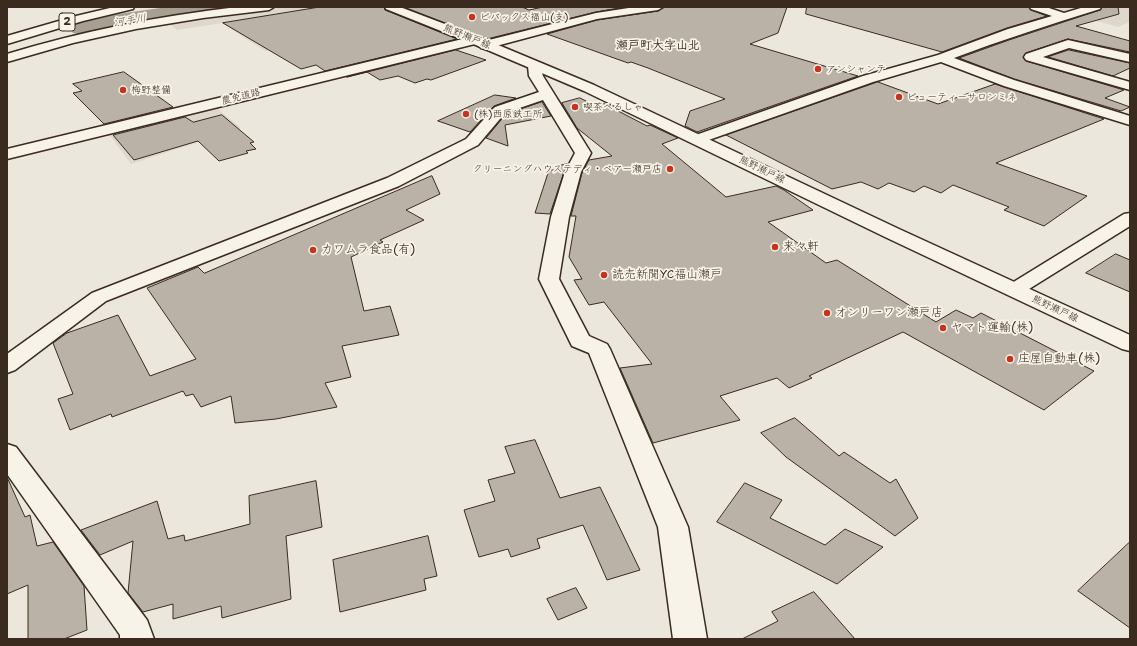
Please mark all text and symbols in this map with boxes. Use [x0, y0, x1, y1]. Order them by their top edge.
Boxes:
place label: ビバックス福山(支) [480, 11, 568, 23]
water label: 河手川 [113, 12, 147, 30]
marker: ビバックス福山(支) [467, 12, 477, 22]
road number: 2 [59, 13, 75, 31]
street label: 熊野瀬戸線 [442, 22, 492, 52]
district label: 瀬戸町大字山北 [616, 39, 700, 53]
place label: アンシャンテ [826, 63, 886, 75]
marker: アンシャンテ [813, 64, 823, 74]
place label: 梅野整備 [131, 84, 171, 96]
marker: 梅野整備 [118, 85, 128, 95]
street label: 農免道路 [220, 86, 262, 108]
place label: ビューティーサロンミネ [907, 91, 1017, 103]
marker: ビューティーサロンミネ [894, 92, 904, 102]
place label: 喫茶ぺるしゃ [583, 101, 643, 113]
marker: 喫茶ぺるしゃ [570, 102, 580, 112]
place label: (株)西原鉄工所 [474, 108, 542, 120]
marker: (株)西原鉄工所 [461, 109, 471, 119]
street label: 熊野瀬戸線 [737, 154, 787, 186]
place label: クリーニングハウステディ・ベアー瀬戸店 [472, 163, 662, 175]
marker: クリーニングハウステディ・ベアー瀬戸店 [665, 164, 675, 174]
place label: 来々軒 [783, 240, 819, 254]
marker: 来々軒 [770, 242, 780, 252]
place label: カワムラ食品(有) [321, 243, 415, 257]
marker: カワムラ食品(有) [308, 245, 318, 255]
place label: 読売新聞YC福山瀬戸 [612, 268, 722, 282]
marker: 読売新聞YC福山瀬戸 [599, 270, 609, 280]
street label: 熊野瀬戸線 [1030, 293, 1080, 325]
place label: オンリーワン瀬戸店 [835, 306, 943, 320]
marker: オンリーワン瀬戸店 [822, 308, 832, 318]
place label: ヤマト運輸(株) [951, 321, 1033, 335]
marker: ヤマト運輸(株) [938, 323, 948, 333]
place label: 庄屋自動車(株) [1018, 352, 1100, 366]
marker: 庄屋自動車(株) [1005, 354, 1015, 364]

